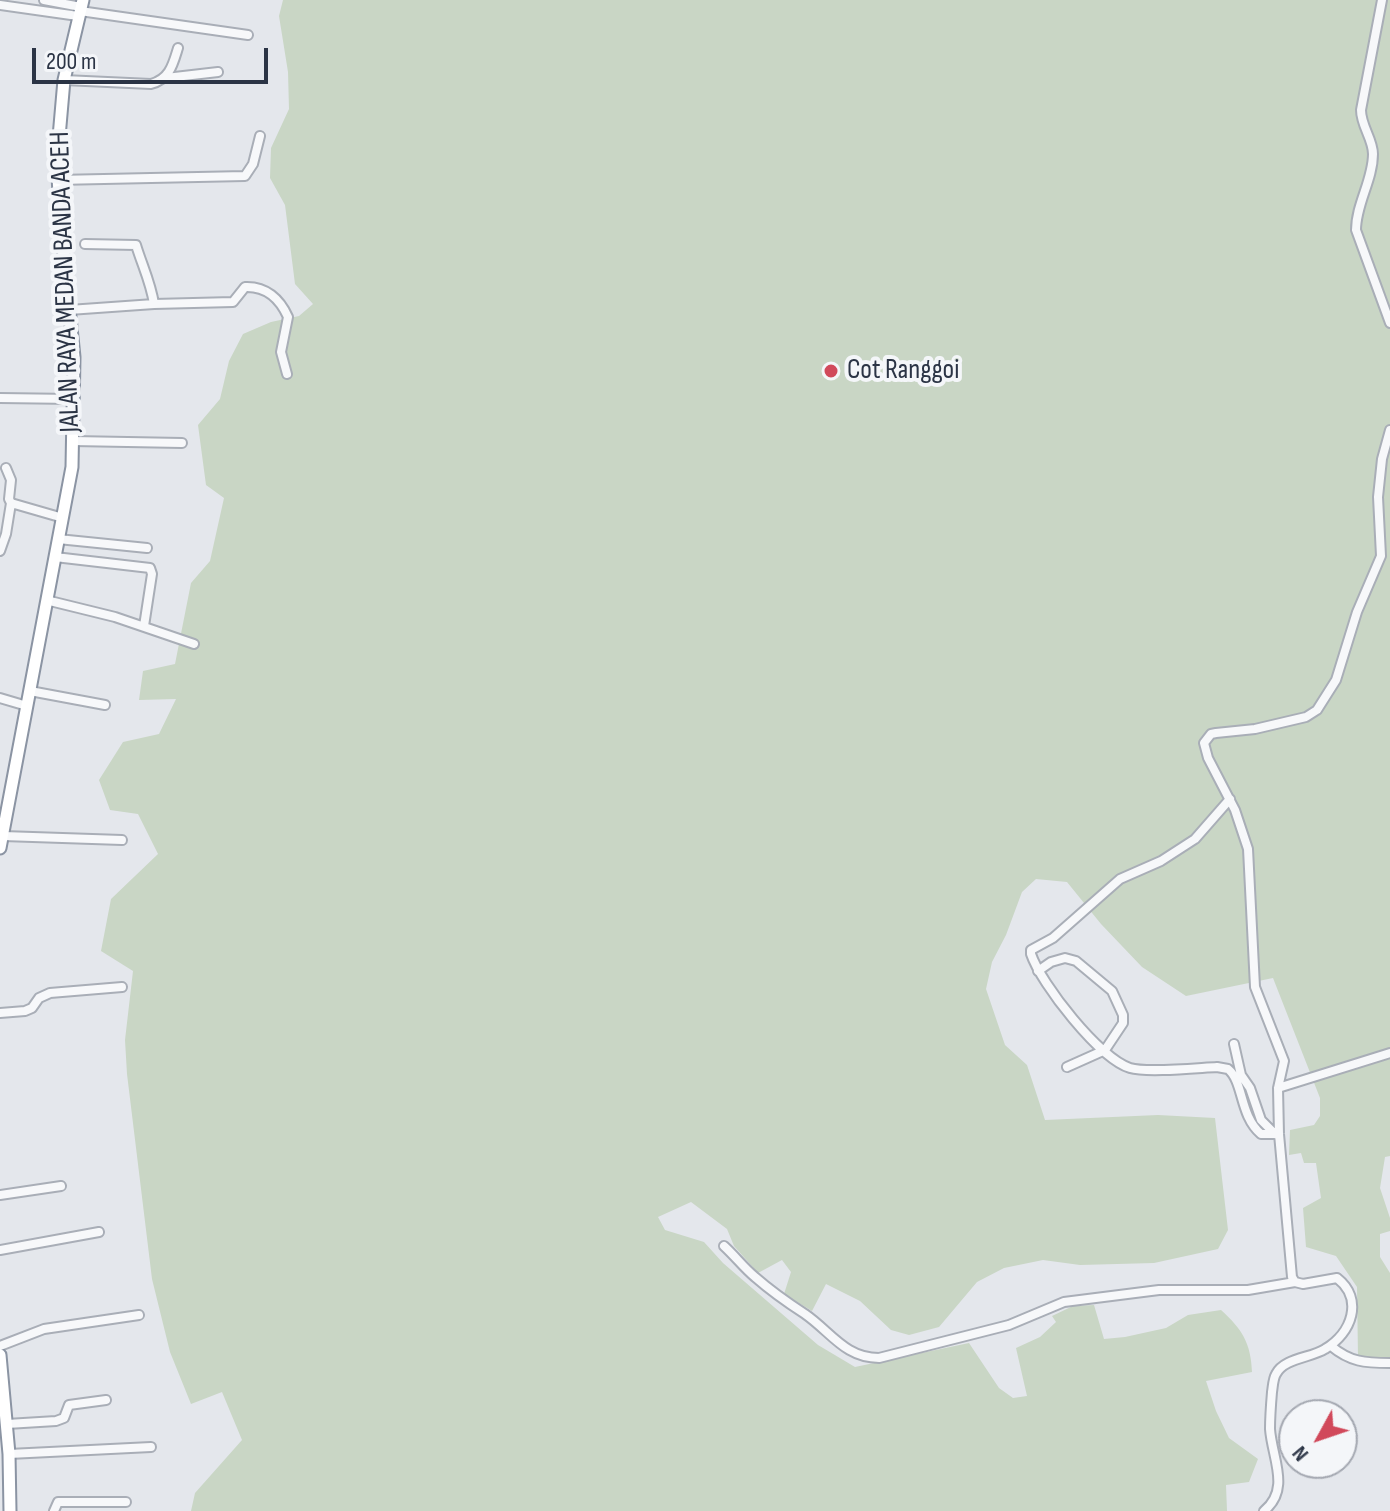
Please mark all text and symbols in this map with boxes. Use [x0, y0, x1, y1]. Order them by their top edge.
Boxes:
scale bar [36, 32, 272, 82]
text: 200 m [46, 47, 97, 76]
street label: JALAN RAYA MEDAN BANDA ACEH [44, 131, 88, 433]
place label: Cot Ranggoi [847, 354, 959, 388]
marker: Cot Ranggoi [822, 362, 840, 380]
north arrow [1278, 1399, 1358, 1479]
text: N [1287, 1440, 1315, 1467]

